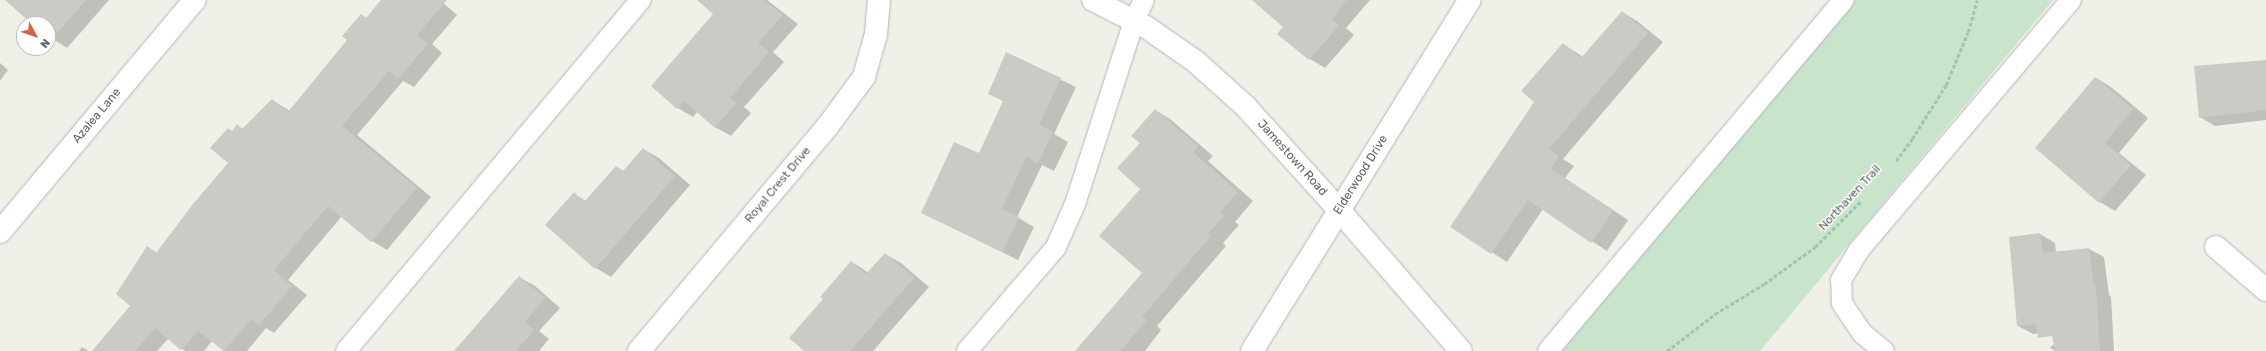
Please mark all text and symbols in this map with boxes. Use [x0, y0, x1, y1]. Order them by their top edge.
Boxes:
north arrow [16, 16, 56, 56]
text: N [37, 36, 52, 51]
street label: Azalea Lane [70, 86, 124, 146]
street label: Jamestown Road [1254, 117, 1330, 199]
street label: Elderwood Drive [1331, 133, 1391, 217]
street label: Royal Crest Drive [742, 144, 814, 226]
street label: Northaven Trail [1816, 162, 1884, 234]

